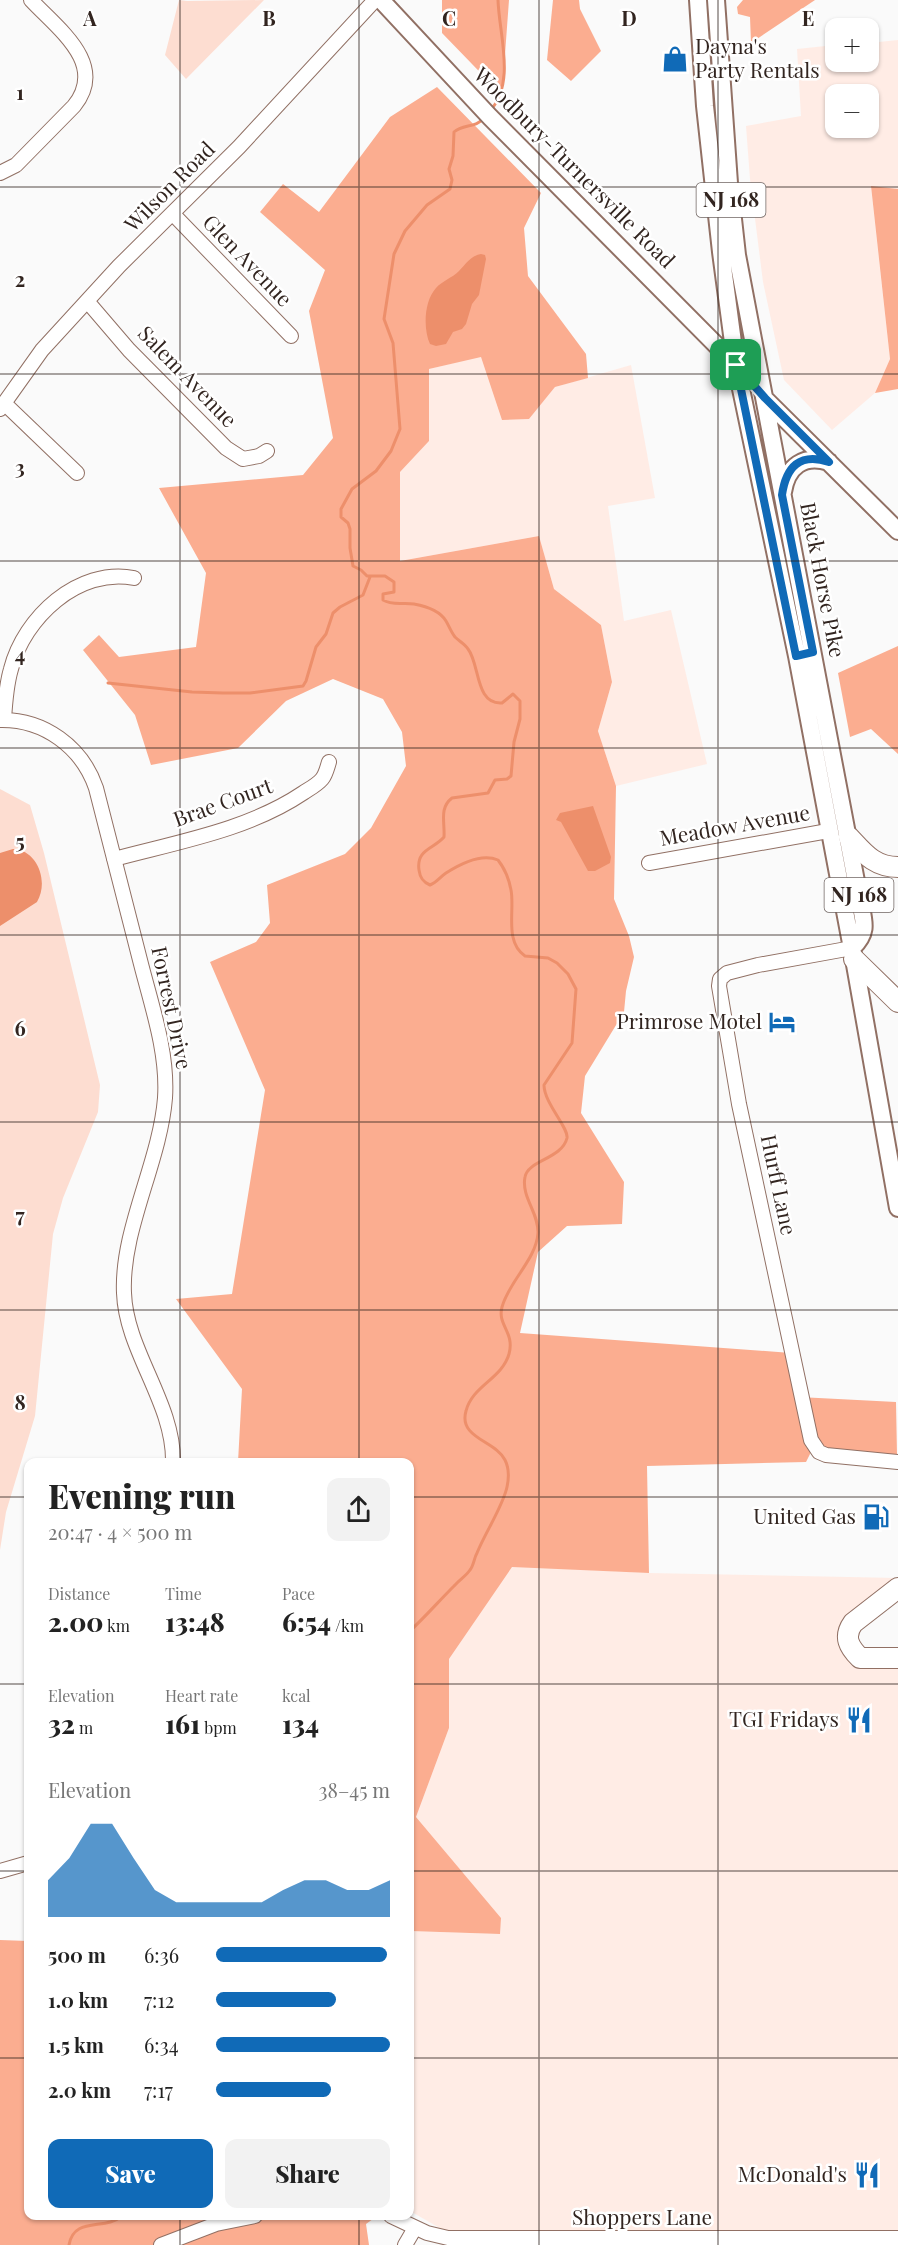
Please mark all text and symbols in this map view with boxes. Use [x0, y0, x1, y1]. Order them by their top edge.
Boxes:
text: A [82, 4, 97, 31]
text: B [262, 4, 276, 31]
text: C [442, 4, 456, 31]
text: D [621, 4, 637, 31]
text: E [802, 4, 814, 31]
map controls [825, 18, 879, 138]
button: + [825, 18, 879, 72]
place label: Dayna's Party Rentals [695, 31, 820, 83]
shop icon: Dayna's Party Rentals [660, 44, 690, 74]
street label: Woodbury-Turnersville Road [468, 59, 682, 273]
text: 1 [16, 78, 24, 105]
button: − [825, 84, 879, 138]
street label: Wilson Road [117, 134, 220, 238]
road number: NJ 168 [696, 183, 766, 217]
street label: Glen Avenue [198, 208, 299, 312]
text: 2 [15, 265, 25, 292]
street label: Salem Avenue [133, 319, 244, 432]
pin [710, 339, 761, 390]
icon: arrive [719, 348, 752, 381]
text: 3 [15, 453, 25, 480]
street label: Black Horse Pike [795, 500, 853, 660]
text: 4 [15, 640, 25, 667]
street label: Brae Court [169, 770, 276, 832]
street label: Meadow Avenue [657, 797, 812, 851]
text: 5 [15, 827, 25, 854]
road number: NJ 168 [824, 878, 894, 912]
street label: Forrest Drive [146, 944, 200, 1072]
place label: Primrose Motel [616, 1006, 762, 1034]
hotel icon: Primrose Motel [767, 1007, 797, 1037]
text: 6 [14, 1014, 26, 1041]
street label: Hurff Lane [756, 1132, 804, 1237]
text: 7 [15, 1201, 25, 1228]
text: 8 [14, 1388, 26, 1415]
text: Evening run [48, 1473, 235, 1517]
button: share [327, 1478, 390, 1541]
place label: United Gas [753, 1501, 856, 1529]
fuel station icon: United Gas [861, 1502, 891, 1532]
text: 20:47 · 4 × 500 m [48, 1518, 192, 1545]
text: Distance [48, 1583, 110, 1604]
text: Time [165, 1583, 202, 1604]
text: Pace [282, 1583, 315, 1604]
text: 2.00 [48, 1604, 103, 1639]
text: 13:48 [165, 1604, 225, 1639]
text: 6:54 [282, 1604, 331, 1639]
text: km [103, 1615, 130, 1636]
text: /km [331, 1615, 364, 1636]
text: Elevation [48, 1685, 115, 1706]
text: Heart rate [165, 1685, 238, 1706]
text: kcal [282, 1685, 311, 1706]
place label: TGI Fridays [729, 1704, 839, 1732]
restaurant icon: TGI Fridays [844, 1705, 874, 1735]
text: 32 [48, 1706, 75, 1741]
text: 161 [165, 1706, 200, 1741]
text: 134 [282, 1706, 319, 1741]
text: m [75, 1717, 93, 1738]
text: bpm [200, 1717, 237, 1738]
text: Elevation [48, 1776, 131, 1803]
text: 38–45 m [319, 1776, 390, 1803]
text: 500 m [48, 1941, 106, 1968]
text: 6:36 [144, 1941, 179, 1968]
text: 1.0 km [48, 1986, 108, 2013]
text: 7:12 [144, 1986, 174, 2013]
text: 1.5 km [48, 2031, 104, 2058]
text: 6:34 [144, 2031, 179, 2058]
text: 2.0 km [48, 2076, 111, 2103]
text: 7:17 [144, 2076, 173, 2103]
button: Save [48, 2139, 213, 2208]
button: Share [225, 2139, 390, 2208]
place label: McDonald's [738, 2159, 847, 2187]
restaurant icon: McDonald's [852, 2160, 882, 2190]
street label: Shoppers Lane [572, 2202, 712, 2230]

